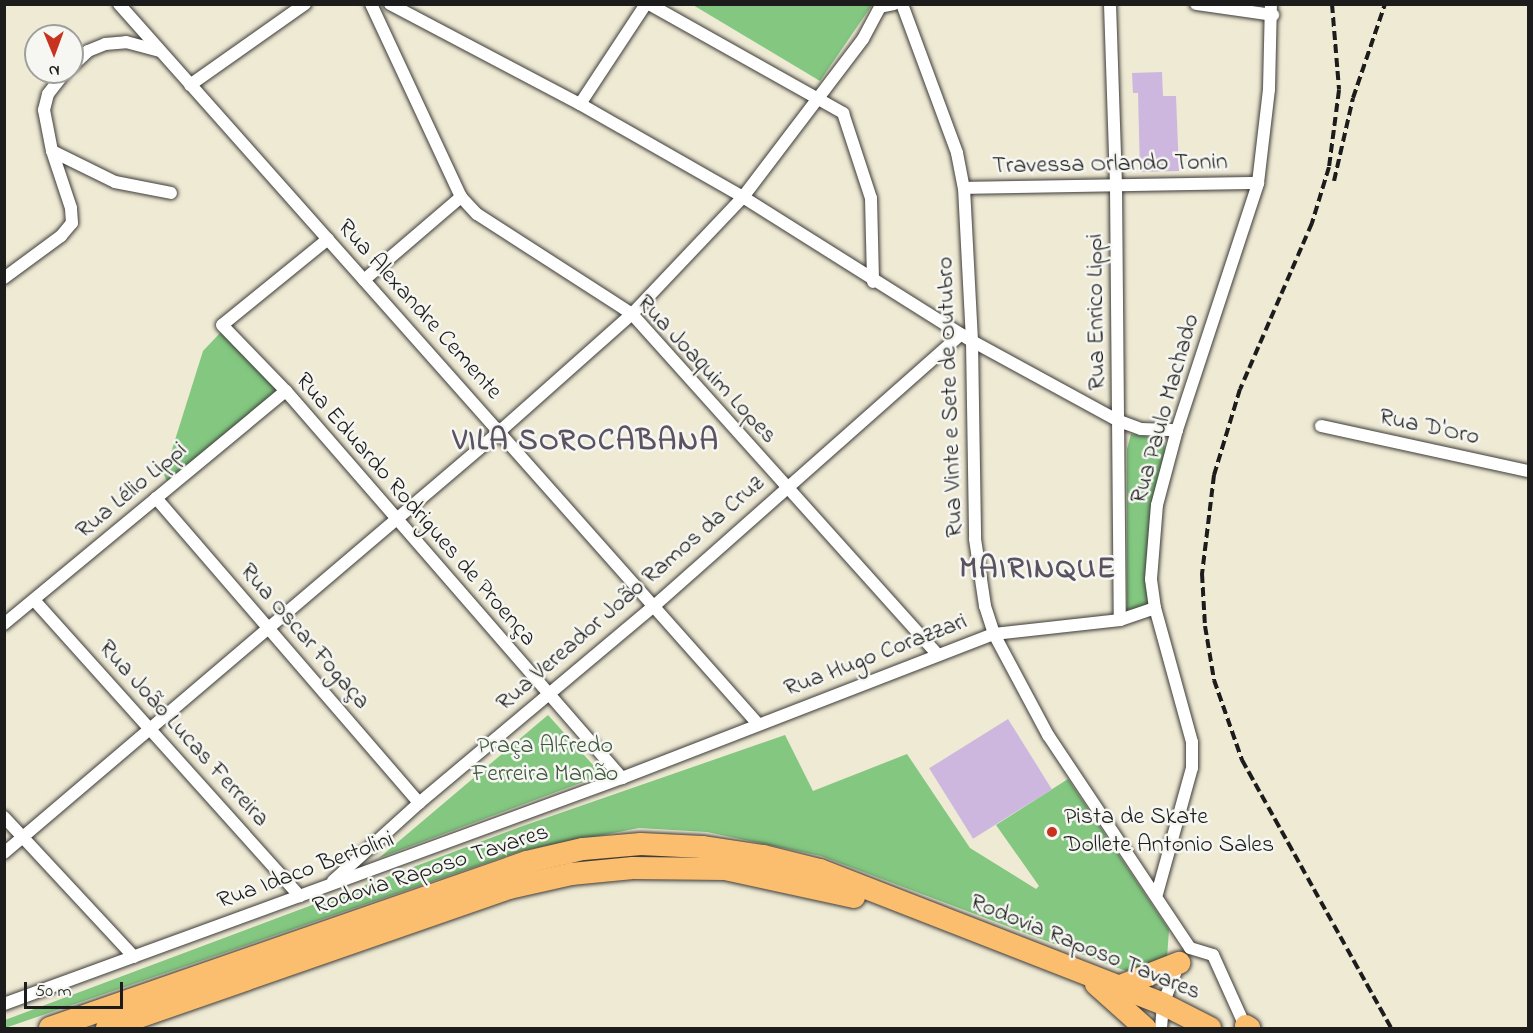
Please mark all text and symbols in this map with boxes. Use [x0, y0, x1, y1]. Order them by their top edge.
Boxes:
north arrow [24, 24, 84, 84]
text: N [49, 58, 60, 82]
street label: Travessa Orlando Tonin [992, 149, 1228, 181]
street label: Rua Alexandre Cemente [330, 214, 508, 406]
street label: Rua Enrico Lippi [1081, 233, 1113, 391]
street label: Rua Vinte e Sete de Outubro [932, 256, 970, 538]
street label: Rua Joaquim Lopes [630, 290, 782, 450]
street label: Rua Paulo Machado [1125, 311, 1207, 507]
street label: Rua Eduardo Rodrigues de Proença [288, 367, 542, 653]
street label: Rua D'Oro [1376, 403, 1482, 453]
district label: VILA SOROCABANA [453, 424, 719, 460]
street label: Rua Lélio Lippi [71, 436, 193, 546]
street label: Rua Vereador João Ramos da Cruz [491, 470, 771, 718]
district label: MAIRINQUE [959, 552, 1117, 588]
street label: Rua Oscar Fogaça [233, 558, 375, 716]
street label: Rua Hugo Corazzari [780, 608, 972, 704]
street label: Rua João Lucas Ferreira [91, 635, 275, 833]
park label: Praça Alfredo Ferreira Manão [472, 733, 618, 789]
place label: Pista de Skate Dollete Antonio Sales [1064, 804, 1274, 860]
street label: Rodovia Raposo Tavares [310, 818, 552, 922]
marker: Pista de Skate Dollete Antonio Sales [1045, 825, 1059, 839]
street label: Rua Idaco Bertolini [214, 826, 398, 916]
street label: Rodovia Raposo Tavares [966, 889, 1204, 1007]
scale bar [27, 970, 126, 1008]
text: 50 m [35, 979, 72, 1005]

